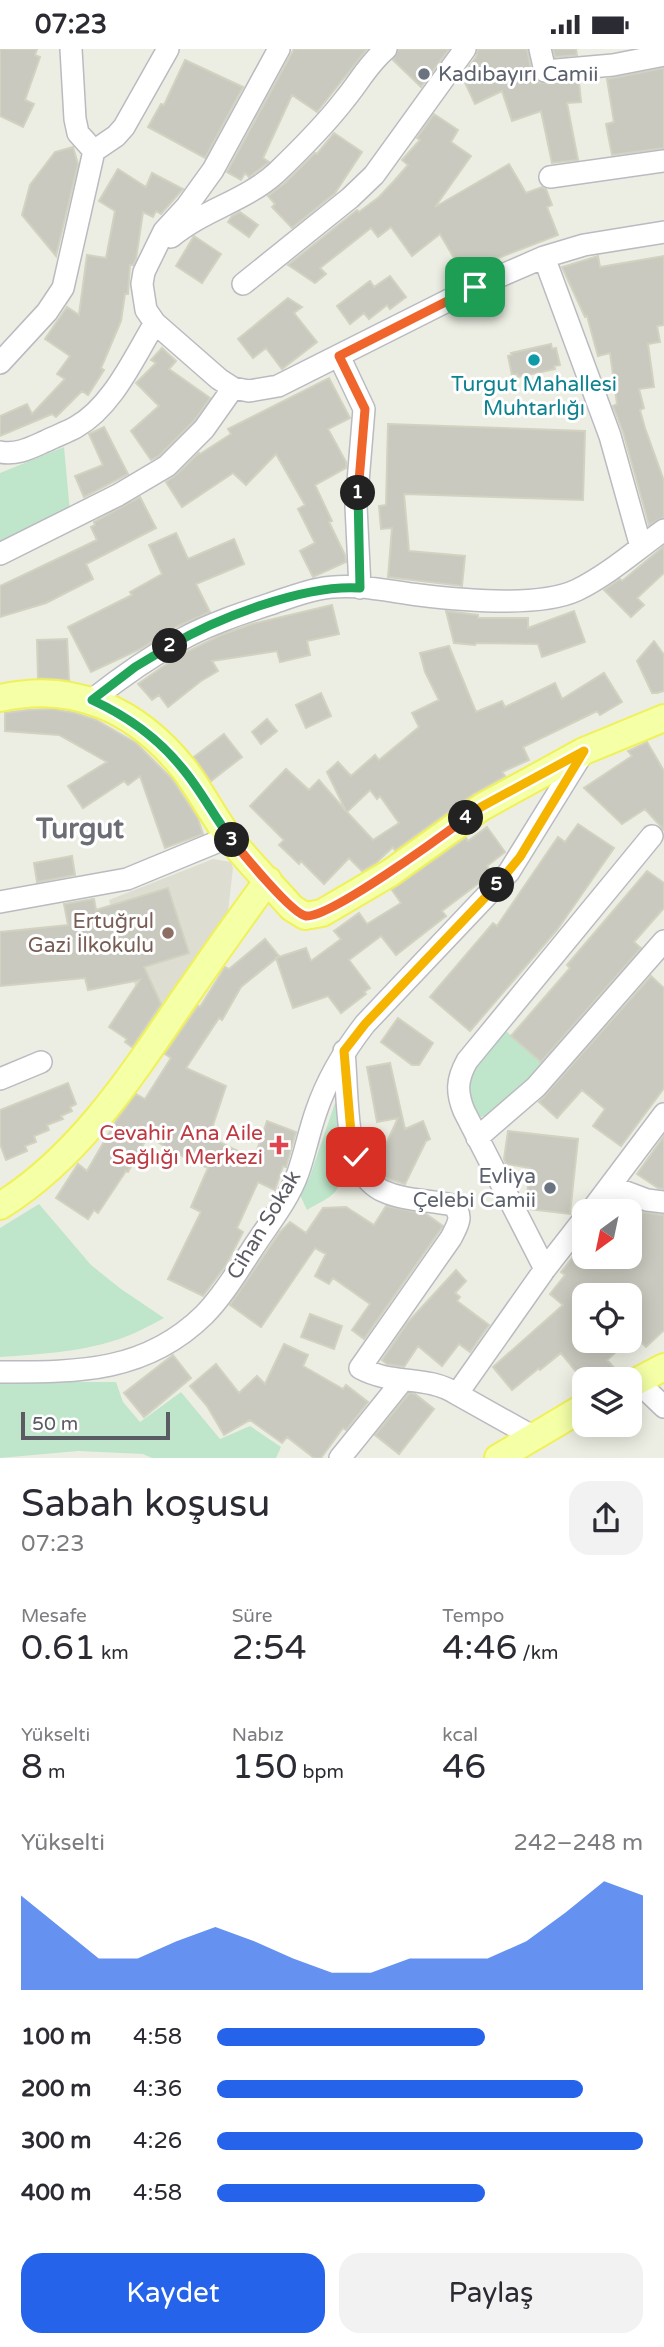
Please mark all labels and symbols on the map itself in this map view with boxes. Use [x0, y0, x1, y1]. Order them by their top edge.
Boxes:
place label: Kadıbayırı Camii [438, 62, 599, 87]
marker: Kadıbayırı Camii [416, 66, 432, 82]
pin [445, 257, 505, 317]
marker: Turgut Mahallesi Muhtarlığı [526, 352, 542, 368]
place label: Turgut Mahallesi Muhtarlığı [451, 372, 617, 421]
pin: 1 [340, 475, 376, 511]
pin: 2 [152, 629, 188, 663]
pin: 4 [448, 801, 484, 835]
district label: Turgut [35, 812, 124, 846]
pin: 3 [215, 823, 250, 857]
pin: 5 [480, 867, 514, 903]
place label: Ertuğrul Gazi İlkokulu [28, 909, 154, 958]
marker: Ertuğrul Gazi İlkokulu [160, 925, 176, 941]
place label: Cevahir Ana Aile Sağlığı Merkezi [99, 1121, 263, 1170]
pin [326, 1127, 386, 1187]
marker: Cevahir Ana Aile Sağlığı Merkezi [269, 1135, 289, 1155]
place label: Evliya Çelebi Camii [413, 1164, 536, 1213]
street label: Cihan Sokak [222, 1166, 306, 1284]
marker: Evliya Çelebi Camii [542, 1180, 558, 1196]
north arrow [572, 1199, 642, 1269]
scale bar [21, 1409, 170, 1441]

